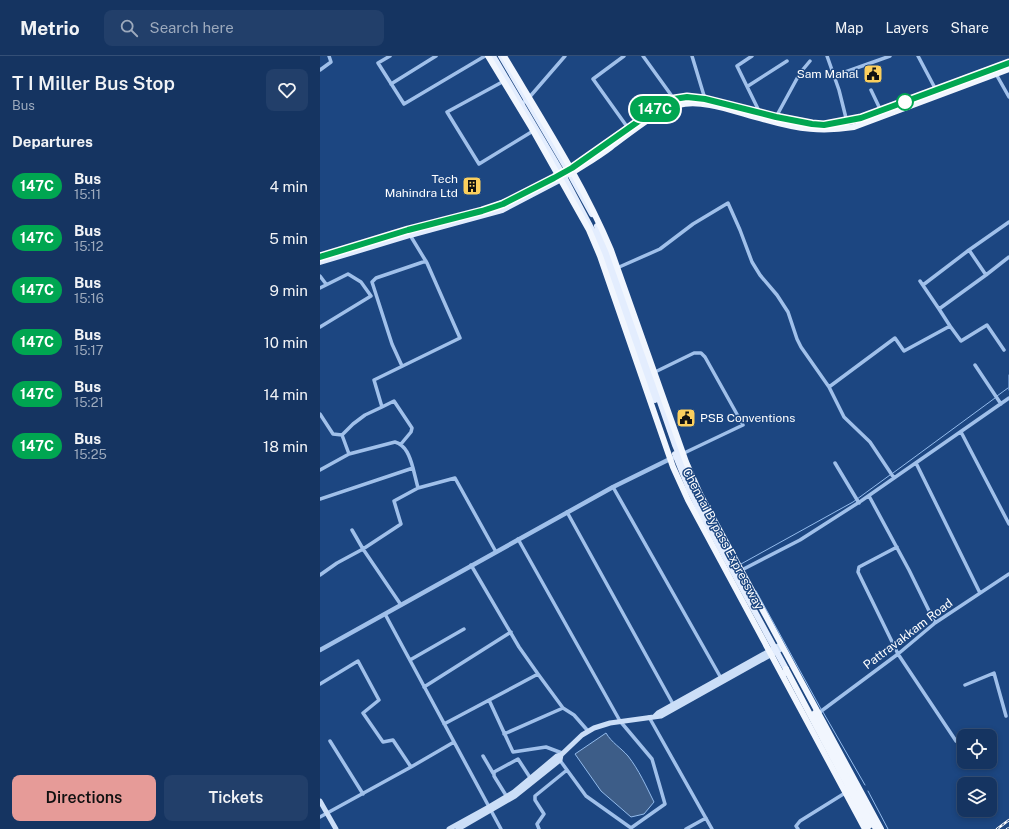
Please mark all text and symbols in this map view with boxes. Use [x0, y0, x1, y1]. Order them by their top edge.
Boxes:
search box [104, 10, 384, 46]
text: Metrio [20, 17, 80, 39]
icon: search [118, 17, 140, 39]
text: Search here [150, 19, 234, 36]
text: Map [835, 20, 863, 36]
text: Layers [885, 20, 929, 36]
text: Share [951, 20, 989, 36]
public building icon: Sam Mahal [862, 63, 884, 85]
place label: Sam Mahal [797, 67, 859, 81]
button: heart [266, 69, 308, 111]
text: T I Miller Bus Stop [12, 72, 175, 94]
unlabelled marker [896, 93, 914, 111]
line badge: 147C [627, 96, 683, 122]
text: Bus [12, 98, 35, 113]
text: 147C [638, 101, 672, 117]
text: Departures [12, 133, 93, 150]
text: Bus [74, 170, 101, 187]
place label: Tech Mahindra Ltd [385, 172, 458, 200]
building icon: Tech Mahindra Ltd [461, 175, 483, 197]
text: 147C [20, 178, 54, 194]
text: 4 min [269, 178, 308, 195]
text: 15:11 [74, 187, 101, 202]
text: Bus [74, 222, 101, 239]
text: 147C [20, 230, 54, 246]
text: 5 min [269, 230, 308, 247]
text: 15:12 [74, 239, 104, 254]
text: Bus [74, 274, 101, 291]
text: 147C [20, 282, 54, 298]
text: 9 min [270, 282, 308, 299]
text: 15:16 [74, 291, 104, 306]
text: Bus [74, 326, 101, 343]
text: 147C [20, 334, 54, 350]
text: 10 min [264, 334, 308, 351]
text: 15:17 [74, 343, 104, 358]
text: Bus [74, 378, 101, 395]
text: 147C [20, 386, 54, 402]
text: 14 min [263, 386, 308, 403]
text: 15:21 [74, 395, 104, 410]
public building icon: PSB Conventions [675, 407, 697, 429]
place label: PSB Conventions [700, 411, 795, 425]
text: Bus [74, 430, 101, 447]
text: 147C [20, 438, 54, 454]
text: 18 min [263, 438, 308, 455]
text: 15:25 [74, 447, 107, 462]
street label: Chennai Bypass Expressway [680, 466, 767, 613]
street label: Pattravakkam Road [861, 596, 955, 672]
map controls [957, 729, 997, 817]
button: locate [957, 729, 997, 769]
button: Directions [12, 775, 156, 821]
button: Tickets [164, 775, 308, 821]
button: layers [957, 777, 997, 817]

